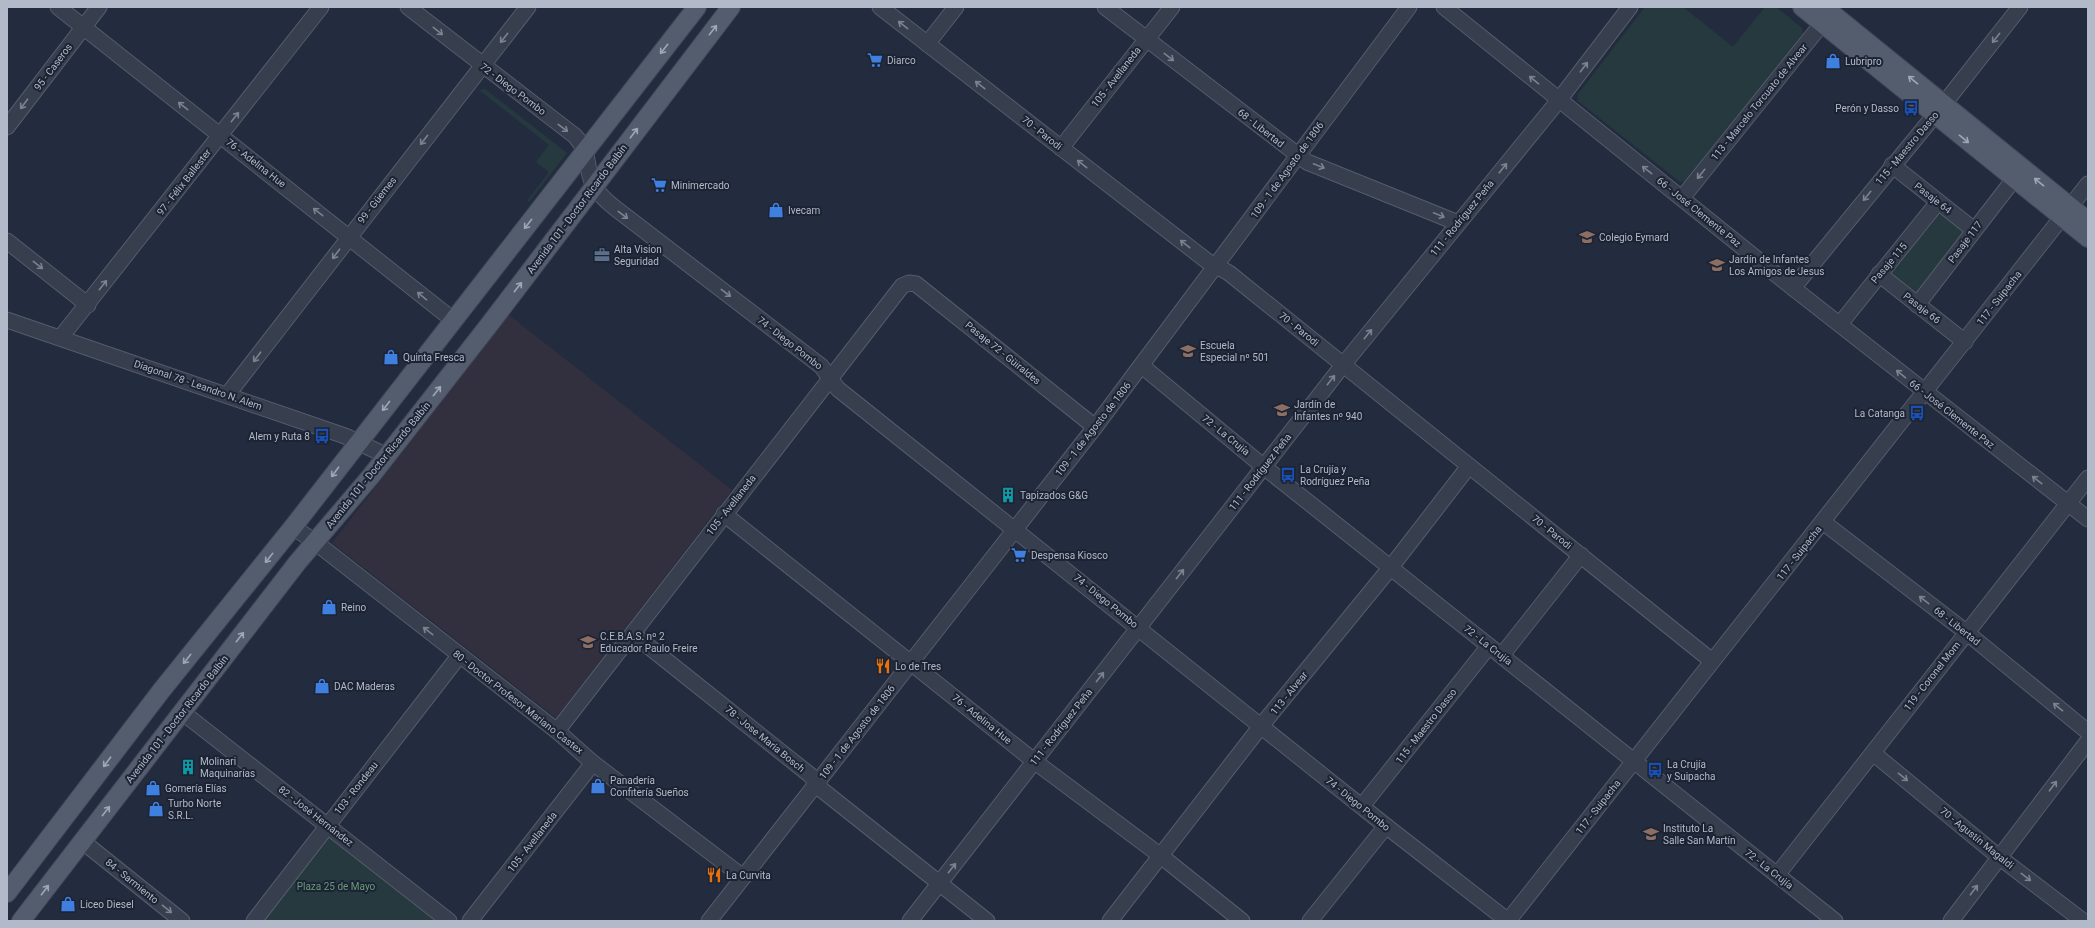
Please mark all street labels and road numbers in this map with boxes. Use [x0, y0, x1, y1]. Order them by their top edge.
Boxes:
street label: 113 - Marcelo Torcuato de Alvear [1709, 41, 1810, 162]
street label: 95 - Caseros [32, 42, 74, 92]
street label: 105 - Avellaneda [1089, 45, 1143, 109]
street label: 72 - Diego Pombo [478, 61, 548, 117]
street label: 68 - Libertad [1236, 107, 1286, 149]
street label: 115 - Maestro Dasso [1873, 109, 1941, 187]
street label: 70 - Parodi [1020, 114, 1064, 152]
street label: 109 - 1 de Agosto de 1806 [1248, 119, 1326, 220]
street label: 76 - Adelina Hue [224, 136, 288, 190]
street label: Avenida 101 - Doctor Ricardo Balbín [525, 142, 629, 276]
street label: 97 - Félix Ballester [155, 146, 214, 217]
street label: 99 - Güemes [355, 175, 399, 225]
street label: 66 - José Clemente Paz [1655, 175, 1743, 249]
street label: 111 - Rodríguez Peña [1428, 178, 1496, 258]
street label: Pasaje 64 [1912, 180, 1954, 216]
street label: Pasaje 117 [1946, 219, 1984, 265]
street label: Pasaje 115 [1869, 240, 1909, 285]
street label: 117 - Suipacha [1974, 269, 2024, 327]
street label: Pasaje 66 [1901, 290, 1943, 326]
street label: 70 - Parodi [1277, 310, 1321, 348]
street label: 74 - Diego Pombo [755, 314, 825, 372]
street label: Pasaje 72 - Güiraldes [963, 319, 1043, 387]
street label: Diagonal 78 - Leandro N. Alem [133, 358, 264, 412]
street label: 66 - José Clemente Paz [1907, 377, 1997, 451]
street label: 109 - 1 de Agosto de 1806 [1053, 379, 1133, 478]
street label: Avenida 101 - Doctor Ricardo Balbín [324, 400, 432, 530]
street label: 72 - La Crujía [1200, 412, 1252, 458]
street label: 111 - Rodríguez Peña [1227, 431, 1293, 513]
street label: 105 - Avellaneda [704, 473, 758, 537]
street label: 70 - Parodi [1530, 513, 1574, 551]
street label: 117 - Suipacha [1774, 524, 1824, 582]
street label: 74 - Diego Pombo [1072, 572, 1140, 630]
street label: 68 - Libertad [1932, 605, 1982, 647]
street label: 72 - La Crujía [1462, 623, 1514, 667]
street label: 119 - Coronel Mom [1902, 639, 1963, 713]
street label: 80 - Doctor Profesor Mariano Castex [451, 648, 585, 756]
street label: Avenida 101 - Doctor Ricardo Balbín [124, 653, 230, 785]
street label: 113 - Alvear [1268, 669, 1310, 717]
street label: 109 - 1 de Agosto de 1806 [817, 682, 897, 781]
street label: 111 - Rodríguez Peña [1028, 686, 1094, 768]
street label: 115 - Maestro Dasso [1393, 686, 1459, 766]
street label: 76 - Adelina Hue [950, 692, 1014, 746]
street label: 78 - Jose Maria Bosch [723, 704, 807, 774]
street label: 103 - Rondeau [332, 759, 380, 817]
street label: 74 - Diego Pombo [1324, 775, 1392, 833]
street label: 117 - Suipacha [1573, 778, 1623, 836]
street label: 82 - José Hernández [277, 784, 355, 848]
street label: 70 - Agustín Magaldi [1938, 805, 2016, 871]
street label: 105 - Avellaneda [505, 810, 559, 874]
street label: 72 - La Crujía [1743, 847, 1795, 891]
street label: 84 - Sarmiento [103, 856, 161, 906]

